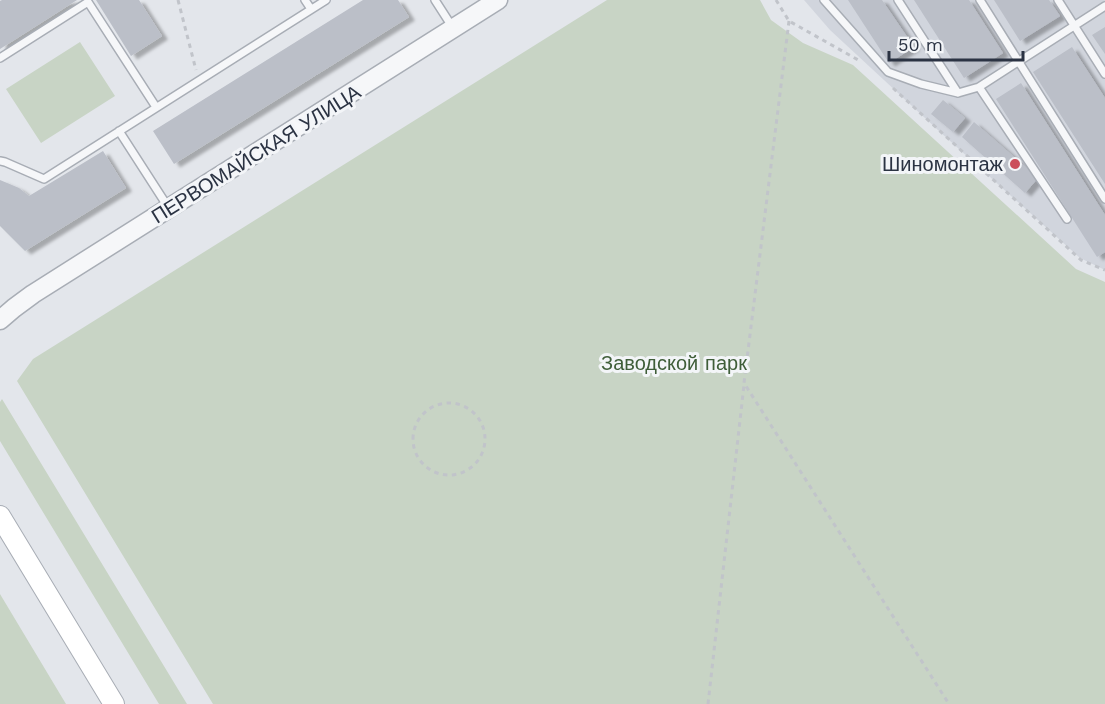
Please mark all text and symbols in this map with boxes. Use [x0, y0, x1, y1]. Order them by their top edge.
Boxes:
scale bar [889, 24, 1022, 62]
text: 50 m [898, 34, 943, 55]
street label: ПЕРВОМАЙСКАЯ УЛИЦА [147, 79, 366, 228]
place label: Шиномонтаж [882, 152, 1004, 176]
marker: Шиномонтаж [1008, 157, 1022, 171]
park label: Заводской парк [601, 351, 747, 375]

